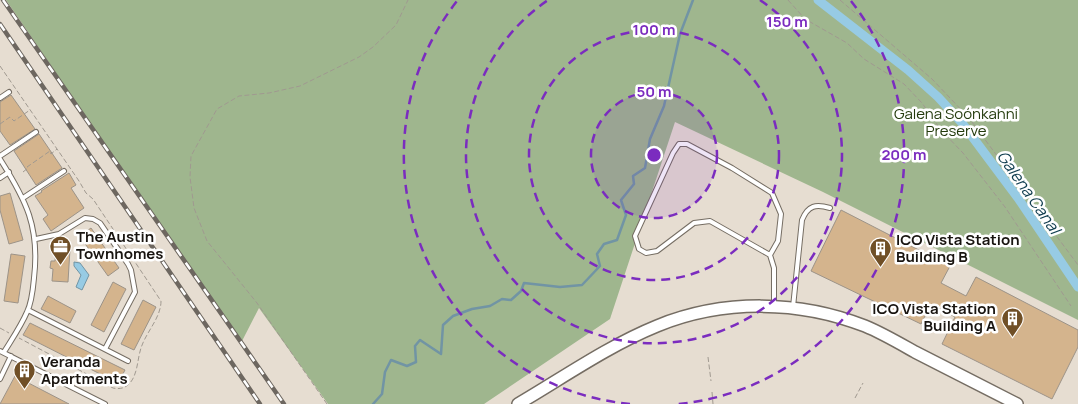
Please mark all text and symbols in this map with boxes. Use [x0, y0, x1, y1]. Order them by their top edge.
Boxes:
text: 150 m [766, 11, 808, 32]
text: 100 m [633, 19, 675, 40]
text: 50 m [636, 81, 672, 102]
park label: Galena Soónkahni Preserve [894, 103, 1018, 141]
text: 200 m [881, 144, 927, 165]
centre of rings [645, 146, 663, 164]
water label: Galena Canal [992, 146, 1067, 240]
place label: The Austin Townhomes [76, 226, 163, 264]
place label: ICO Vista Station Building B [896, 229, 1020, 267]
office icon: The Austin Townhomes [48, 234, 72, 265]
building icon: ICO Vista Station Building B [868, 237, 892, 268]
place label: ICO Vista Station Building A [872, 298, 996, 336]
building icon: ICO Vista Station Building A [1000, 306, 1024, 337]
place label: Veranda Apartments [41, 351, 128, 389]
building icon: Veranda Apartments [13, 359, 37, 390]

